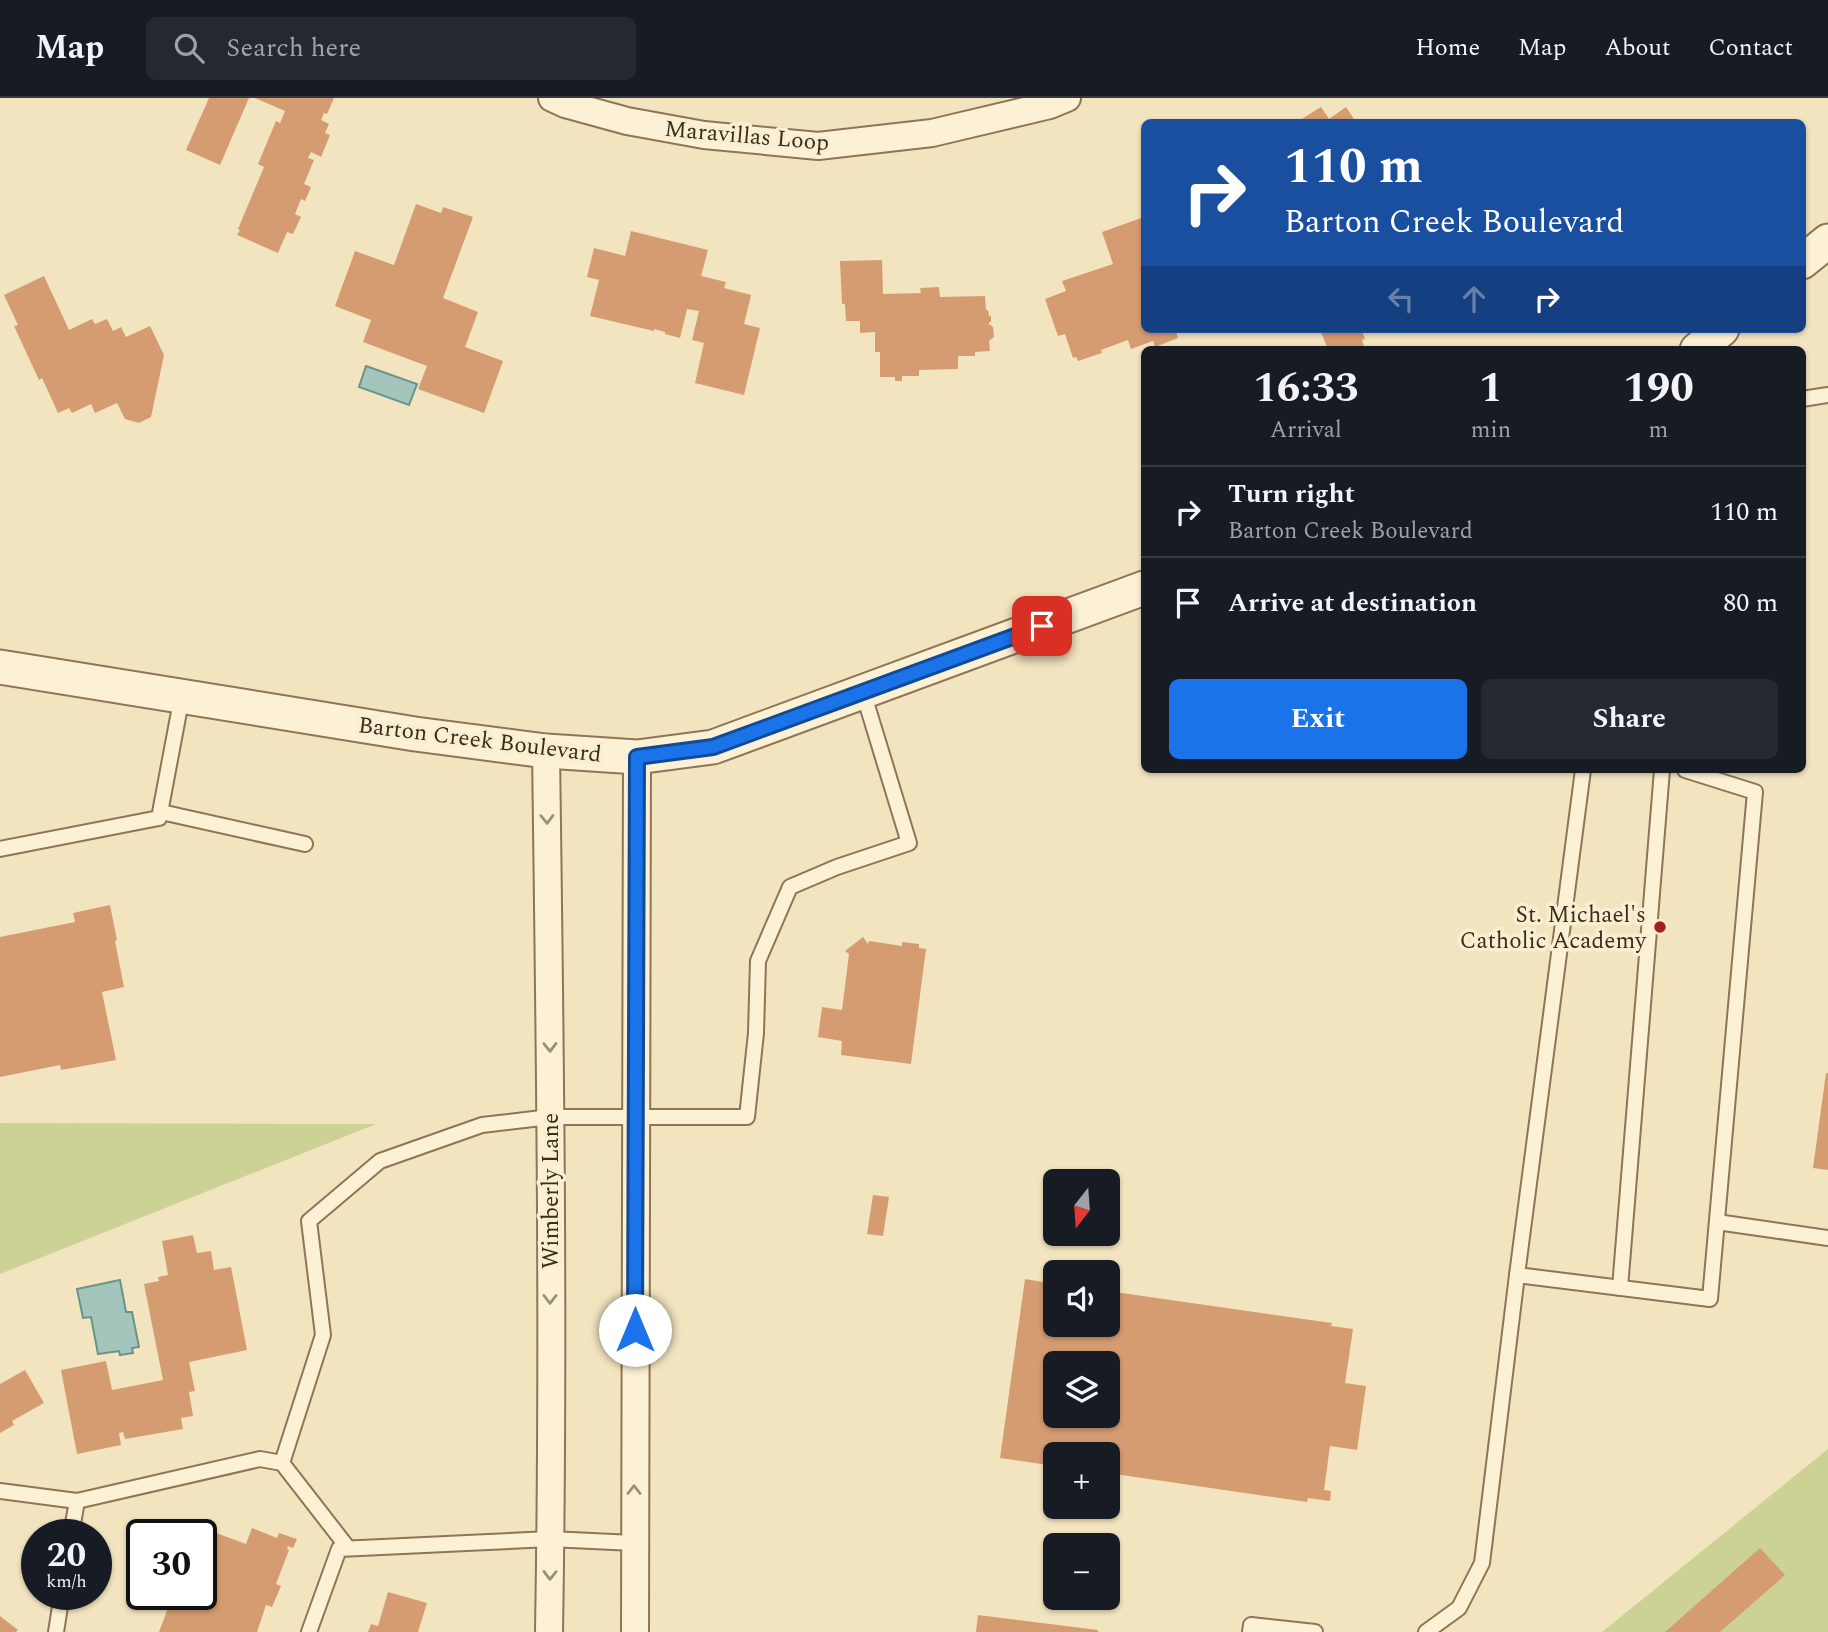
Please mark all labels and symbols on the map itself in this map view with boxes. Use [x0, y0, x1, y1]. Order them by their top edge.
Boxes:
street label: Maravillas Loop [663, 112, 831, 161]
pin [1012, 596, 1072, 656]
street label: Barton Creek Boulevard [356, 708, 604, 773]
one-way arrow [539, 814, 555, 825]
place label: St. Michael's Catholic Academy [1460, 898, 1647, 959]
marker: St. Michael's Catholic Academy [1652, 919, 1668, 935]
one-way arrow [542, 1041, 557, 1052]
street label: Wimberly Lane [534, 1113, 569, 1269]
north arrow [1043, 1169, 1120, 1246]
position arrow [598, 1293, 672, 1367]
one-way arrow [542, 1294, 558, 1304]
one-way arrow [626, 1485, 642, 1495]
speed limit sign: 30 [126, 1519, 217, 1610]
one-way arrow [542, 1570, 557, 1581]

